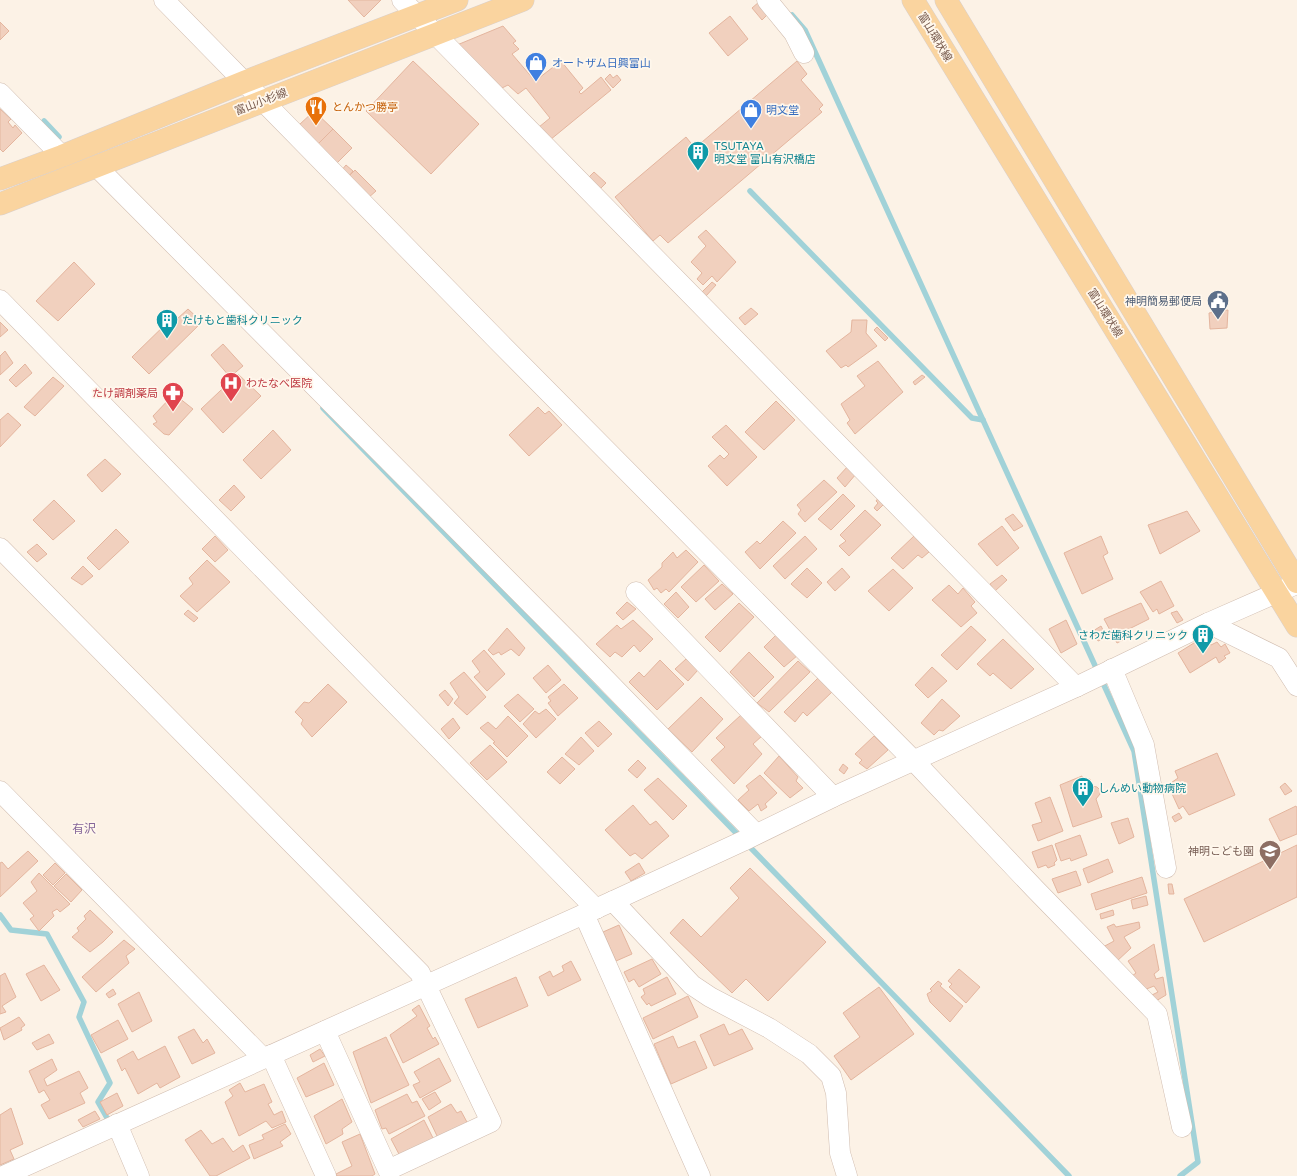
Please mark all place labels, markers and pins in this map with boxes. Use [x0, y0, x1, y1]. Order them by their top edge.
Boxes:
shop icon: オートザム日興富山 [523, 50, 549, 83]
place label: オートザム日興富山 [552, 57, 651, 70]
restaurant icon: とんかつ勝亭 [303, 94, 329, 127]
shop icon: 明文堂 [738, 97, 764, 130]
place label: とんかつ勝亭 [332, 101, 398, 114]
place label: 明文堂 [766, 104, 799, 117]
building icon: TSUTAYA 明文堂 富山有沢橋店 [685, 139, 711, 172]
place label: TSUTAYA 明文堂 富山有沢橋店 [714, 140, 816, 166]
public building icon: 神明簡易郵便局 [1205, 288, 1231, 321]
place label: 神明簡易郵便局 [1125, 295, 1202, 308]
building icon: たけもと歯科クリニック [154, 307, 180, 340]
place label: たけもと歯科クリニック [182, 314, 303, 327]
hospital icon: わたなべ医院 [218, 370, 244, 403]
place label: わたなべ医院 [246, 377, 312, 390]
pharmacy icon: たけ調剤薬局 [160, 380, 186, 413]
place label: たけ調剤薬局 [92, 387, 158, 400]
building icon: さわだ歯科クリニック [1190, 622, 1216, 655]
place label: さわだ歯科クリニック [1078, 629, 1188, 642]
building icon: しんめい動物病院 [1070, 775, 1096, 808]
place label: しんめい動物病院 [1098, 782, 1186, 795]
school or university icon: 神明こども園 [1257, 838, 1283, 871]
place label: 神明こども園 [1188, 845, 1254, 858]

